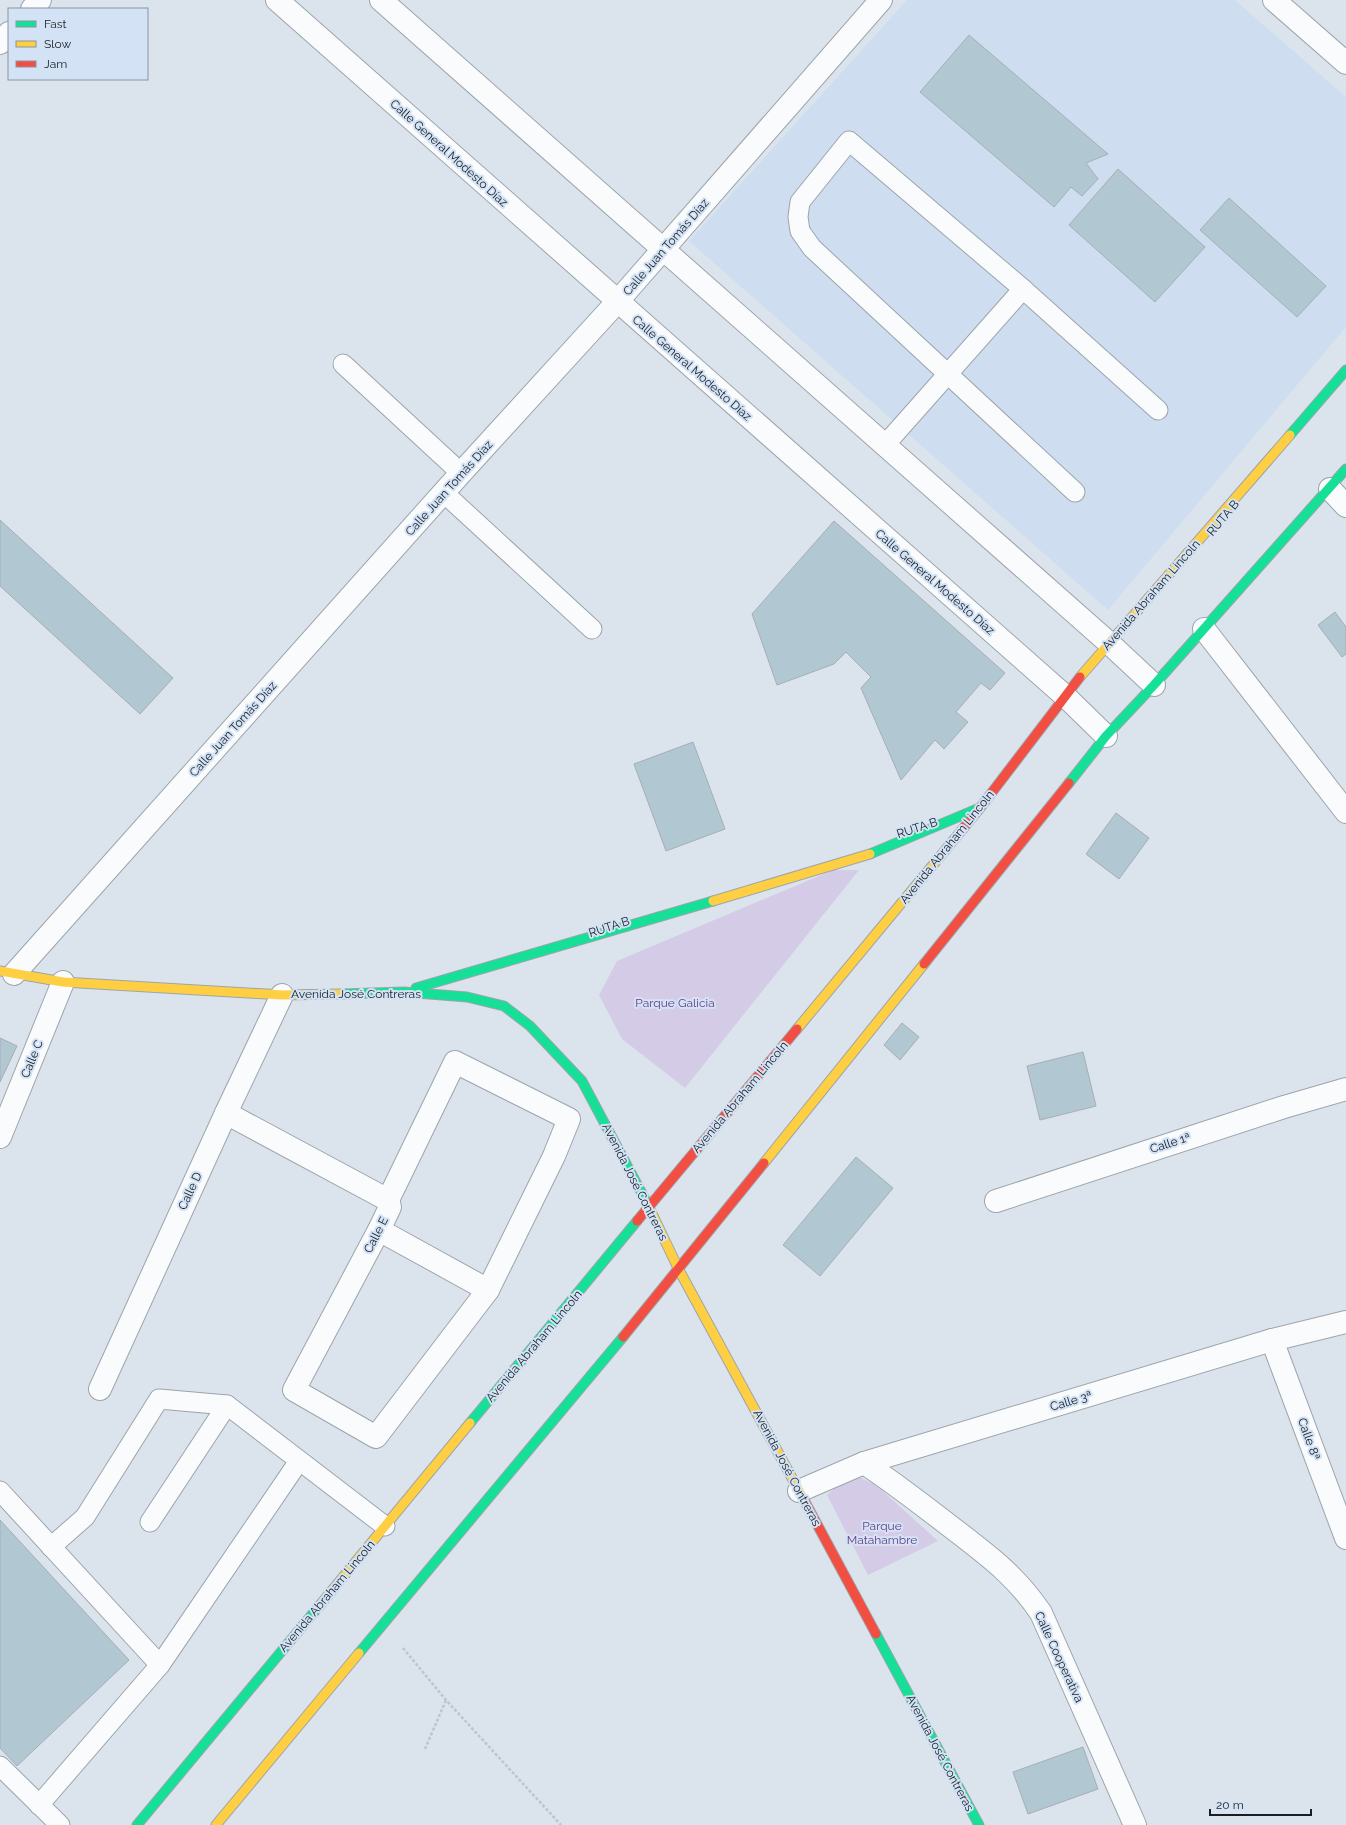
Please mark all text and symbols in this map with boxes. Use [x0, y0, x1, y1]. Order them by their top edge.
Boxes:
legend [8, 8, 148, 80]
text: Fast [44, 17, 67, 31]
text: Slow [44, 37, 71, 51]
text: Jam [44, 57, 67, 71]
street label: Calle General Modesto Díaz [387, 96, 511, 210]
street label: Calle Juan Tomás Díaz [620, 196, 712, 298]
street label: Calle General Modesto Díaz [630, 312, 755, 424]
street label: Calle Juan Tomás Díaz [403, 437, 496, 539]
street label: RUTA B [1204, 497, 1242, 539]
street label: Calle General Modesto Díaz [873, 526, 998, 638]
street label: Avenida Abraham Lincoln [1099, 537, 1203, 653]
street label: Calle Juan Tomás Díaz [187, 678, 280, 780]
street label: Avenida Abraham Lincoln [897, 788, 997, 906]
street label: RUTA B [895, 815, 939, 841]
street label: RUTA B [587, 914, 631, 940]
street label: Avenida José Contreras [291, 987, 421, 1001]
park label: Parque Galicia [635, 996, 715, 1010]
street label: Calle C [18, 1038, 46, 1080]
street label: Avenida Abraham Lincoln [689, 1038, 791, 1156]
street label: Avenida José Contreras [599, 1121, 671, 1243]
street label: Calle 1ª [1148, 1130, 1192, 1156]
street label: Calle D [175, 1170, 205, 1212]
street label: Calle E [361, 1215, 391, 1255]
street label: Avenida Abraham Lincoln [483, 1287, 585, 1405]
street label: Calle 3ª [1048, 1388, 1094, 1414]
street label: Avenida José Contreras [750, 1407, 824, 1529]
street label: Calle 8ª [1295, 1416, 1323, 1462]
park label: Parque Matahambre [847, 1519, 917, 1547]
street label: Avenida Abraham Lincoln [276, 1537, 378, 1655]
street label: Calle Cooperativa [1032, 1609, 1086, 1705]
street label: Avenida José Contreras [903, 1692, 977, 1814]
scale bar [1210, 1791, 1311, 1817]
text: 20 m [1216, 1798, 1244, 1812]

